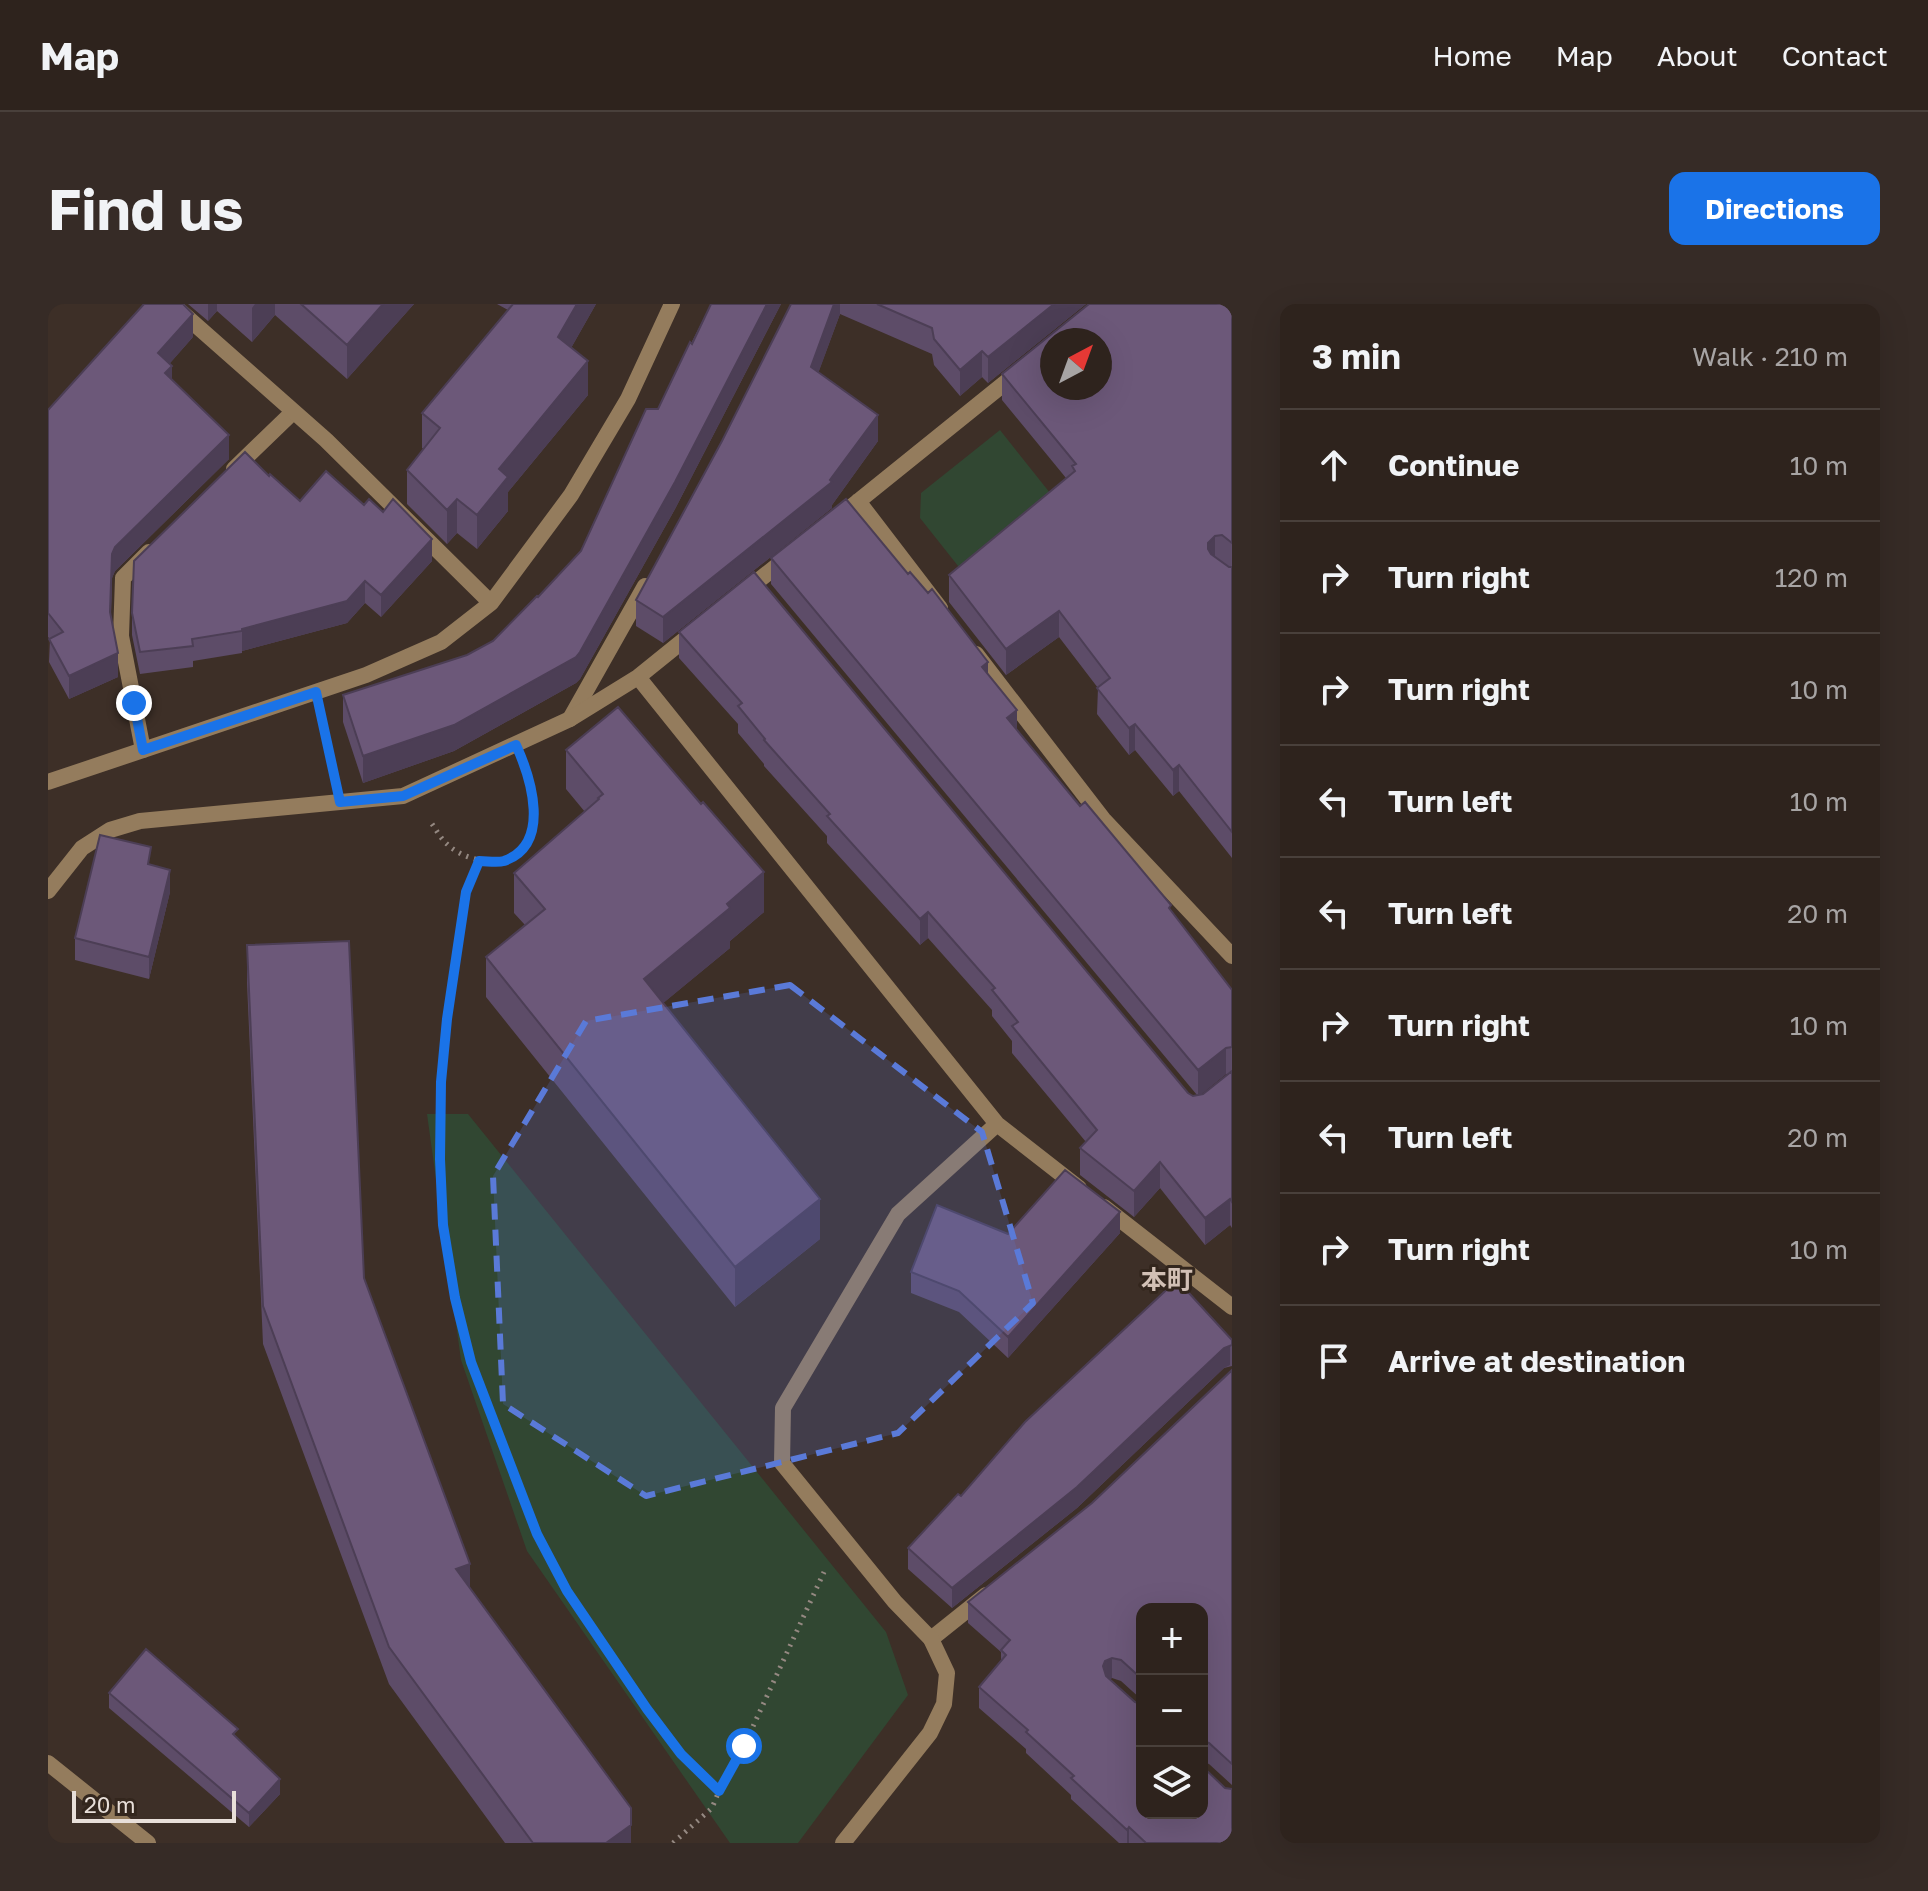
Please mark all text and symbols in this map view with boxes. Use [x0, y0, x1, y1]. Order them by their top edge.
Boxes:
text: Map [40, 33, 119, 78]
text: Home [1433, 39, 1512, 72]
text: Map [1556, 39, 1613, 72]
text: About [1657, 39, 1738, 72]
text: Contact [1782, 39, 1888, 72]
button: Directions [1669, 172, 1880, 245]
text: Find us [48, 175, 244, 242]
north arrow [1040, 328, 1112, 400]
text: 3 min [1312, 336, 1401, 376]
text: Walk · 210 m [1692, 341, 1848, 372]
icon: ahead [1312, 443, 1356, 487]
text: Continue [1388, 447, 1519, 483]
text: 10 m [1790, 450, 1848, 481]
icon: right [1312, 555, 1356, 599]
text: Turn right [1388, 559, 1530, 595]
text: 120 m [1775, 562, 1848, 593]
icon: right [1312, 667, 1356, 711]
text: Turn right [1388, 671, 1530, 707]
text: 10 m [1790, 674, 1848, 705]
route end [116, 685, 152, 721]
icon: left [1312, 779, 1356, 823]
text: Turn left [1388, 783, 1513, 819]
text: 10 m [1790, 786, 1848, 817]
icon: left [1312, 891, 1356, 935]
text: Turn left [1388, 895, 1513, 931]
text: 20 m [1787, 898, 1848, 929]
icon: right [1312, 1003, 1356, 1047]
text: Turn right [1388, 1007, 1530, 1043]
text: 10 m [1790, 1010, 1848, 1041]
icon: left [1312, 1115, 1356, 1159]
text: Turn left [1388, 1119, 1513, 1155]
text: 20 m [1787, 1122, 1848, 1153]
icon: right [1312, 1227, 1356, 1271]
text: Turn right [1388, 1231, 1530, 1267]
text: 10 m [1790, 1234, 1848, 1265]
district label: 本町 [1141, 1264, 1193, 1295]
icon: arrive [1312, 1339, 1356, 1383]
text: Arrive at destination [1388, 1343, 1685, 1379]
map controls [1136, 1603, 1208, 1819]
button: + [1136, 1603, 1208, 1675]
button: − [1136, 1675, 1208, 1747]
route start [726, 1728, 762, 1764]
button: layers [1136, 1747, 1208, 1819]
scale bar [72, 1787, 236, 1823]
text: 20 m [84, 1791, 135, 1818]

